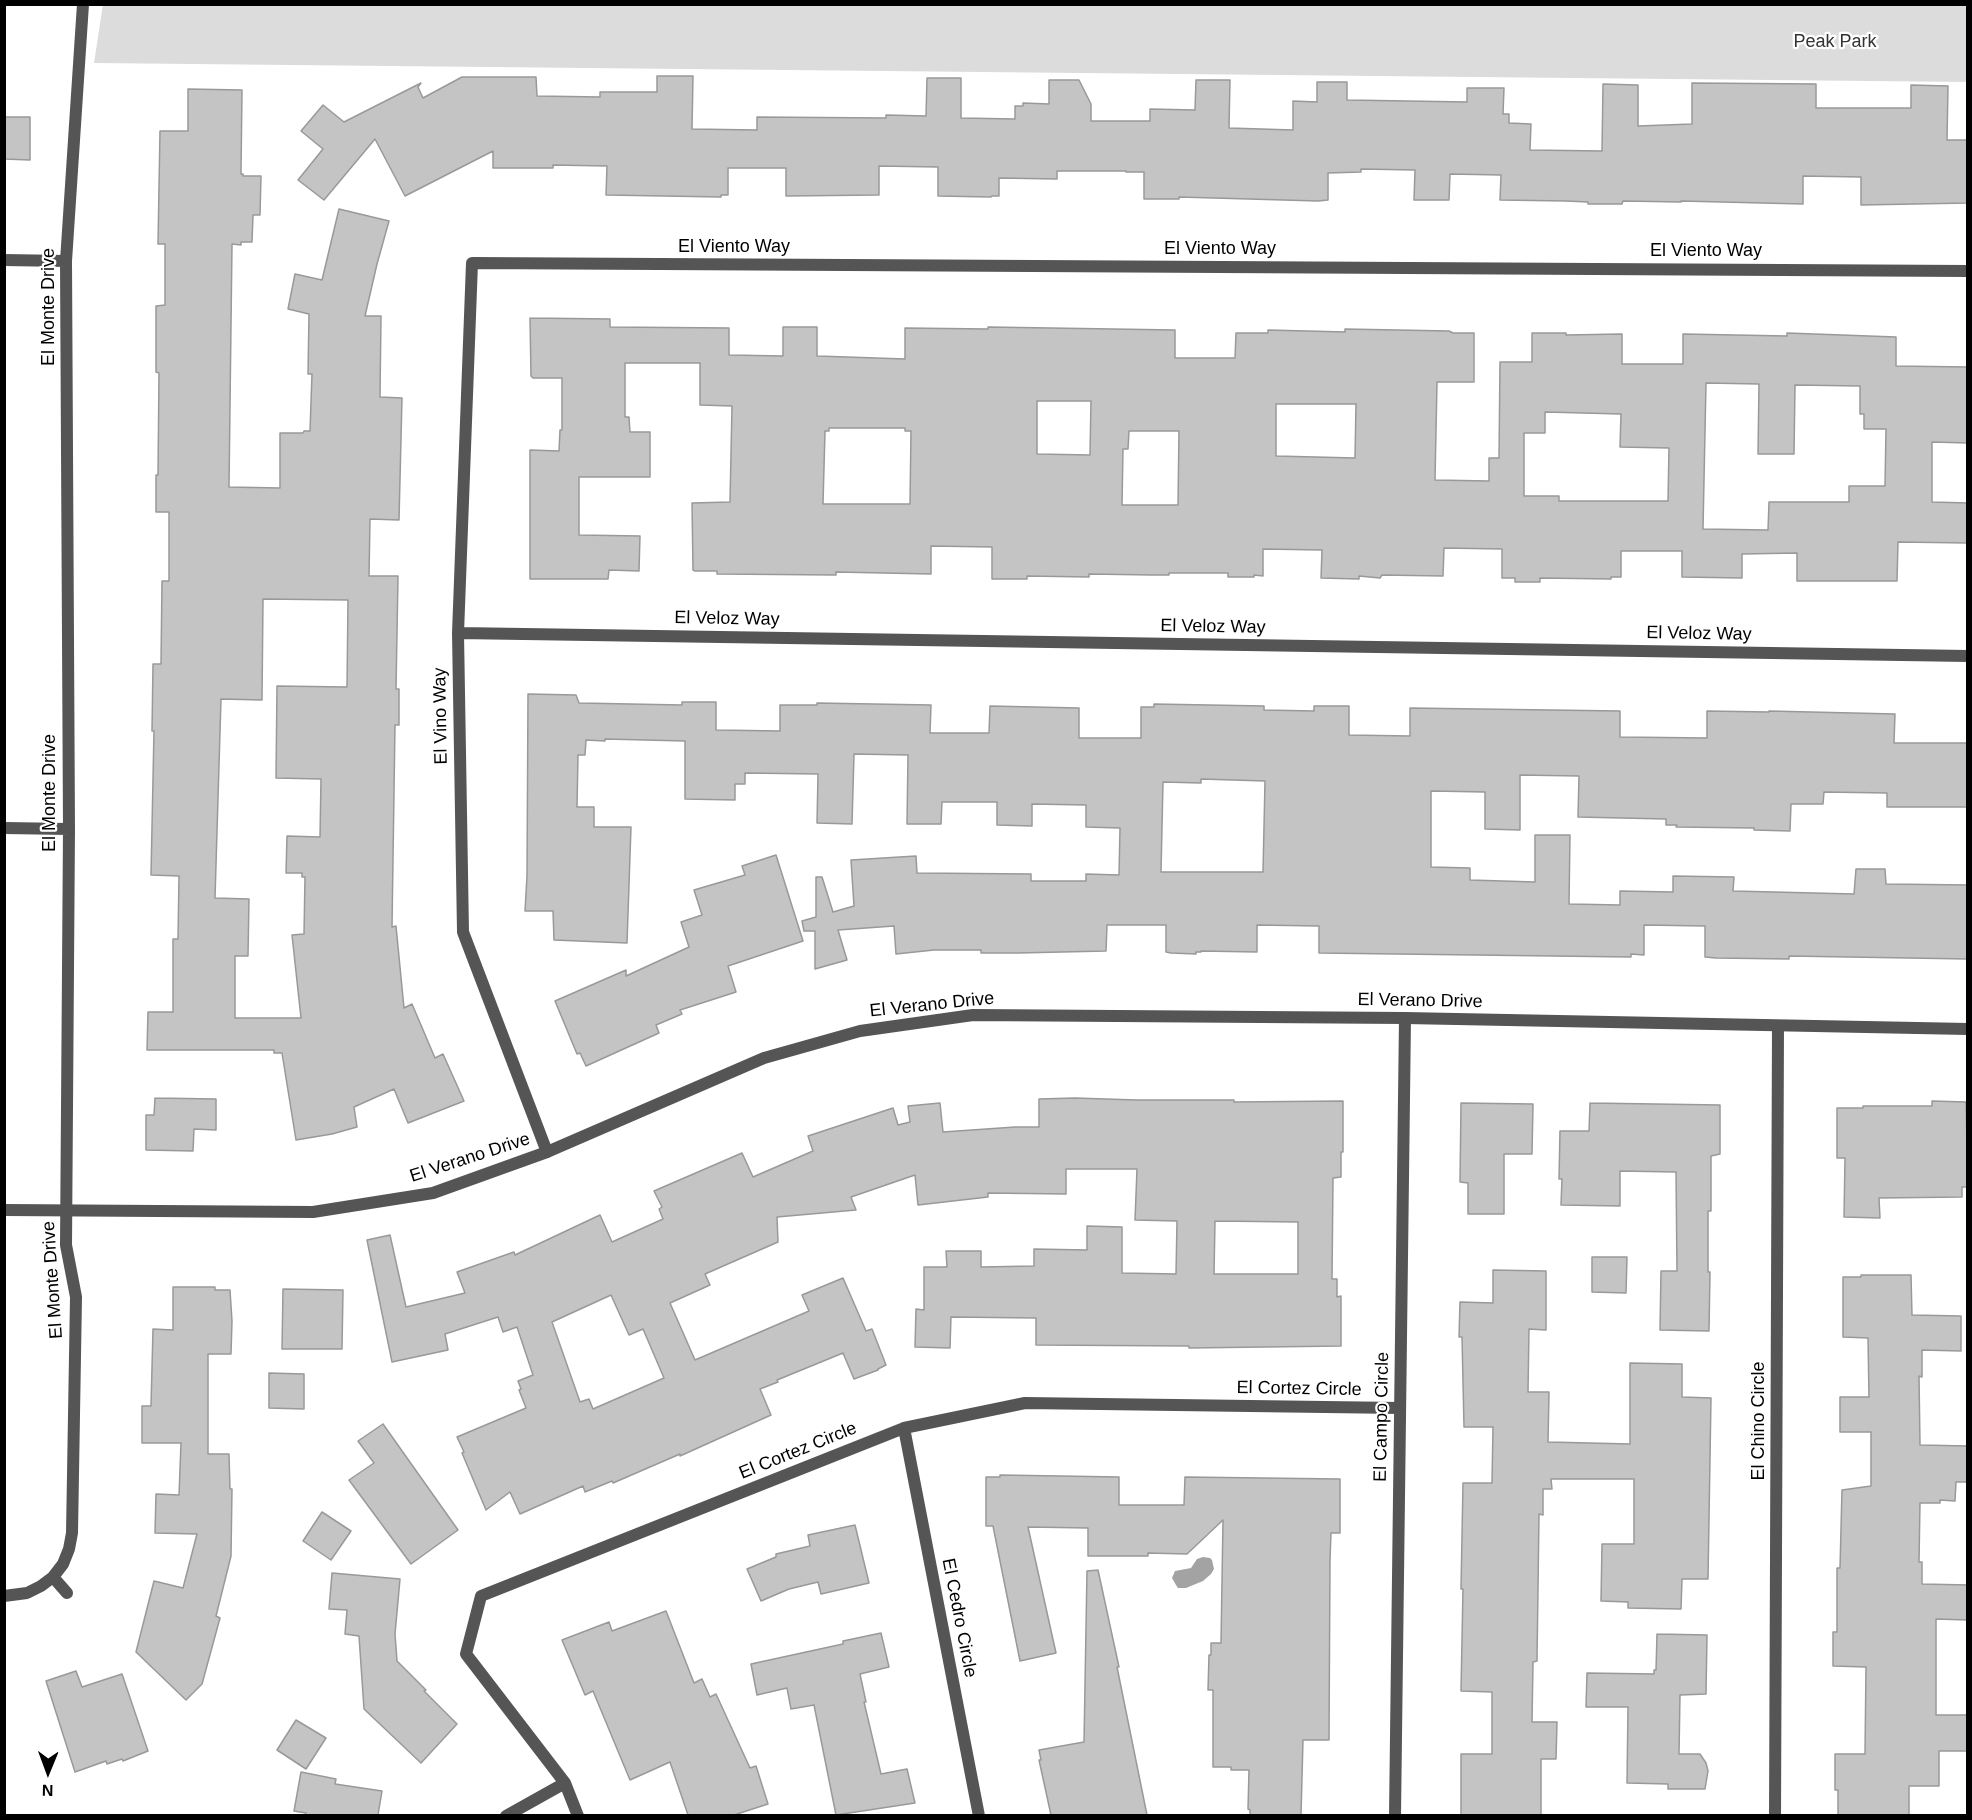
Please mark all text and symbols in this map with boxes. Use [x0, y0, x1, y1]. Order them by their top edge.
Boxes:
park label: Peak Park [1793, 31, 1877, 53]
street label: El Viento Way [678, 236, 790, 258]
street label: El Viento Way [1164, 238, 1276, 260]
street label: El Viento Way [1650, 240, 1762, 262]
street label: El Monte Drive [38, 248, 60, 366]
street label: El Veloz Way [674, 607, 780, 631]
street label: El Veloz Way [1160, 615, 1266, 639]
street label: El Veloz Way [1646, 622, 1752, 646]
street label: El Vino Way [429, 667, 453, 765]
street label: El Monte Drive [39, 734, 61, 852]
street label: El Verano Drive [869, 988, 995, 1022]
street label: El Verano Drive [1357, 989, 1483, 1013]
street label: El Verano Drive [407, 1128, 533, 1188]
street label: El Monte Drive [38, 1220, 68, 1340]
street label: El Campo Circle [1370, 1352, 1394, 1482]
street label: El Chino Circle [1748, 1361, 1770, 1481]
street label: El Cortez Circle [1236, 1377, 1362, 1401]
street label: El Cortez Circle [736, 1418, 860, 1484]
street label: El Cedro Circle [937, 1557, 981, 1679]
north arrow [18, 1742, 78, 1802]
text: N [42, 1782, 54, 1799]

